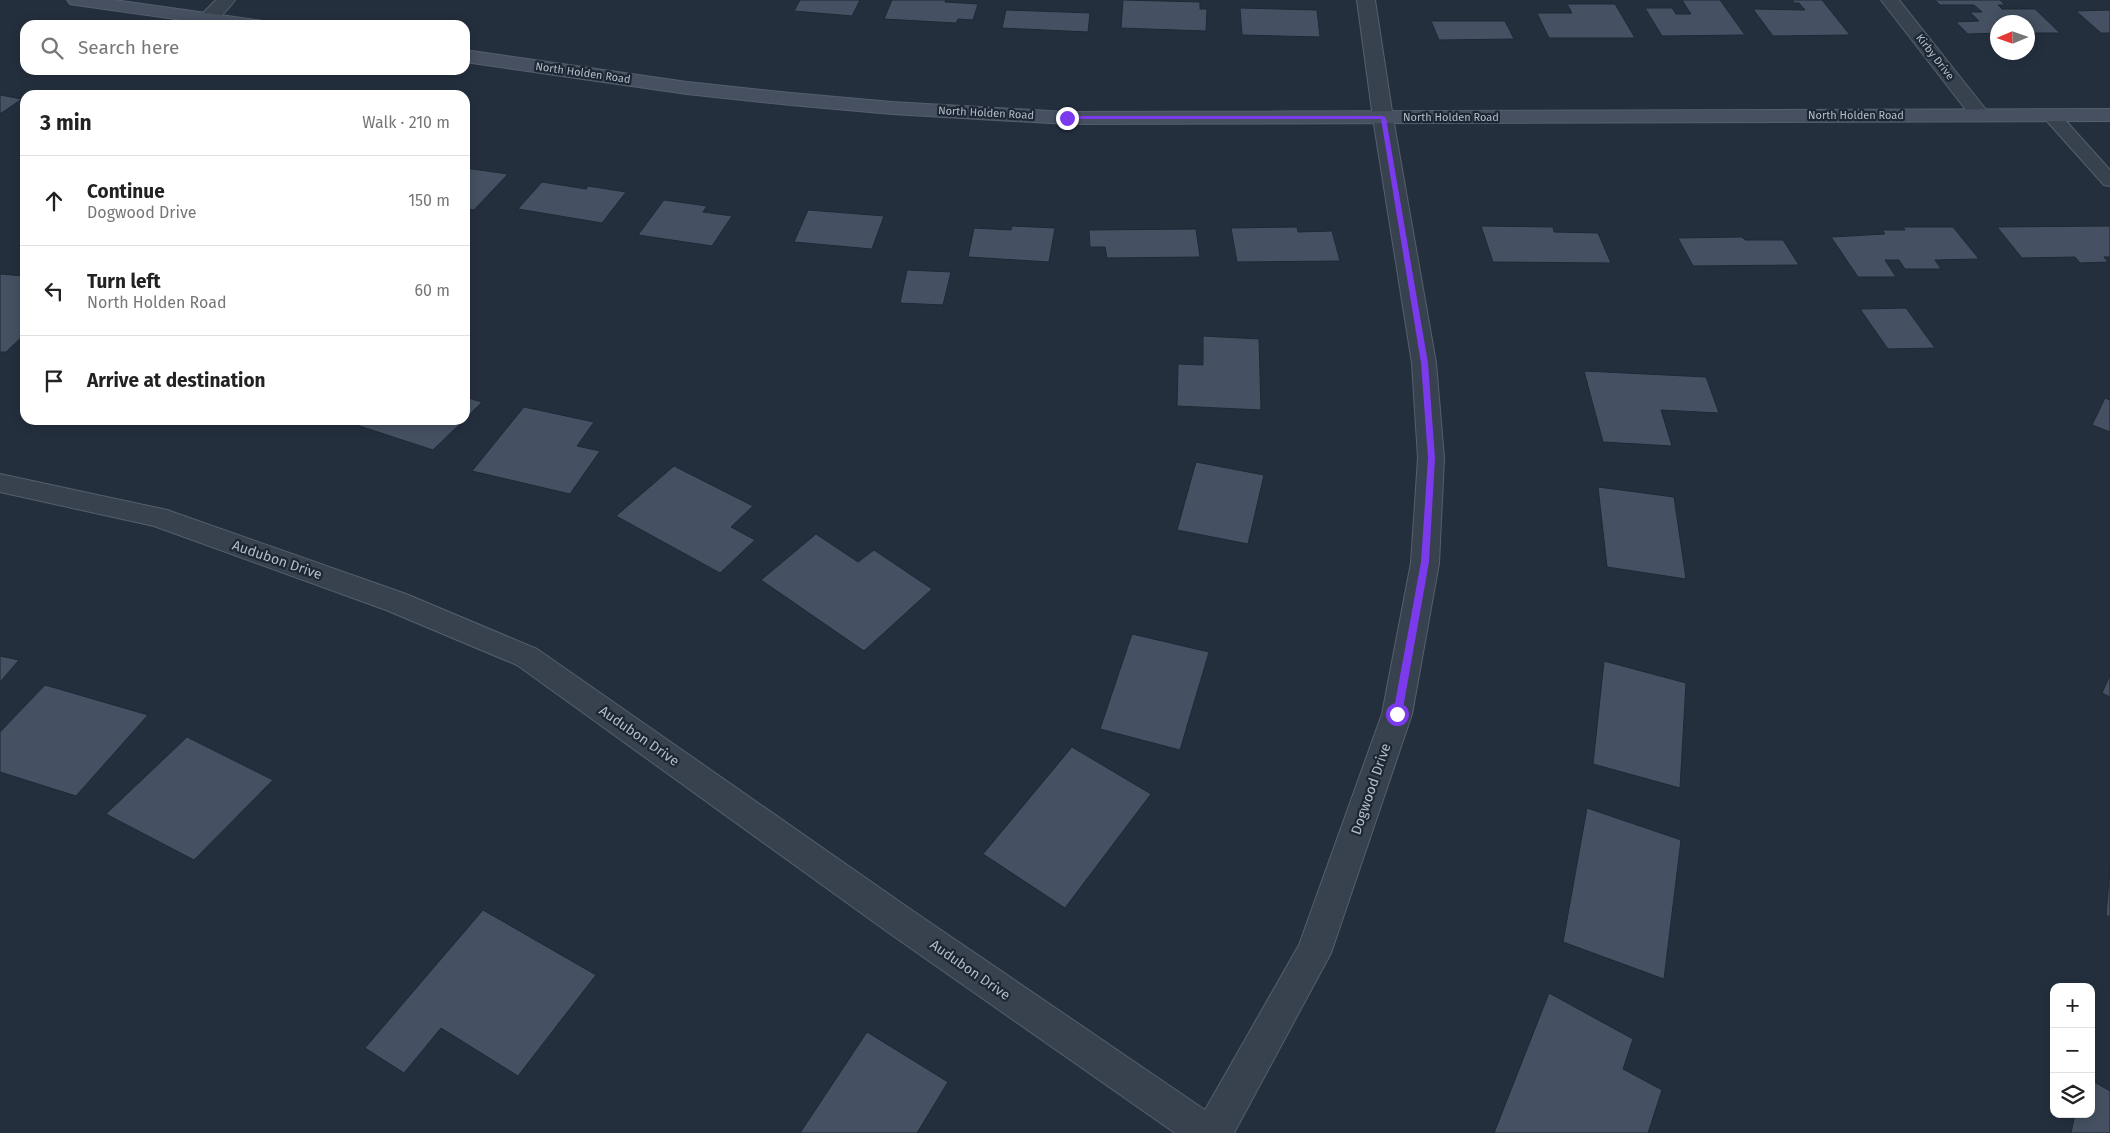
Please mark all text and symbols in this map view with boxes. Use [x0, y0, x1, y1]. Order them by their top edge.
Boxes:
north arrow [1990, 15, 2035, 60]
search box [20, 20, 470, 75]
street label: Kirby Drive [1913, 32, 1957, 82]
icon: search [38, 34, 66, 62]
text: Search here [78, 36, 179, 59]
street label: North Holden Road [535, 60, 631, 86]
street label: North Holden Road [938, 104, 1034, 122]
route end [1056, 107, 1079, 130]
street label: North Holden Road [1808, 109, 1904, 122]
text: 3 min [40, 110, 92, 136]
street label: North Holden Road [1403, 111, 1499, 124]
text: Walk · 210 m [362, 113, 450, 132]
text: Continue [87, 180, 165, 203]
icon: ahead [40, 187, 68, 215]
text: 150 m [408, 191, 450, 210]
text: Dogwood Drive [87, 203, 196, 222]
text: Turn left [87, 270, 161, 293]
icon: left [40, 277, 68, 305]
text: 60 m [415, 281, 450, 300]
text: North Holden Road [87, 293, 226, 312]
icon: arrive [40, 367, 68, 395]
text: Arrive at destination [87, 369, 266, 392]
street label: Audubon Drive [230, 537, 324, 583]
street label: Audubon Drive [596, 702, 682, 770]
route start [1386, 703, 1409, 726]
street label: Dogwood Drive [1347, 741, 1395, 837]
street label: Audubon Drive [927, 936, 1013, 1004]
map controls [2050, 983, 2095, 1118]
button: + [2050, 983, 2095, 1028]
button: − [2050, 1028, 2095, 1073]
button: layers [2050, 1073, 2095, 1118]

